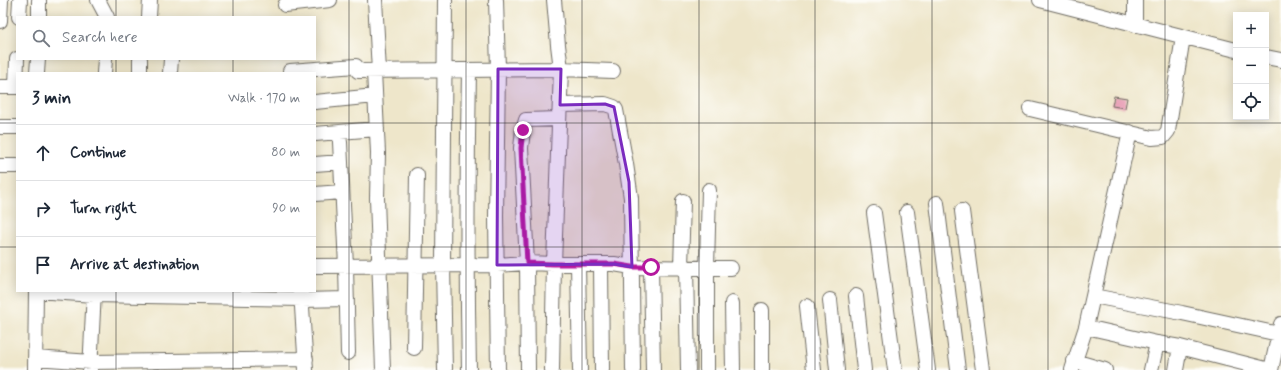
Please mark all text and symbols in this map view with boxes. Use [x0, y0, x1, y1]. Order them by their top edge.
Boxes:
map controls [1233, 12, 1269, 120]
button: + [1233, 12, 1269, 48]
search box [16, 16, 316, 60]
icon: search [30, 27, 52, 49]
text: Search here [62, 28, 138, 48]
button: − [1233, 48, 1269, 84]
button: locate [1233, 84, 1269, 120]
text: 3 min [32, 87, 71, 109]
text: Walk · 170 m [228, 90, 300, 107]
route end [514, 121, 532, 139]
icon: ahead [32, 142, 54, 164]
text: Continue [70, 143, 126, 163]
text: 80 m [271, 144, 300, 161]
icon: right [32, 198, 54, 220]
text: Turn right [70, 199, 137, 219]
text: 90 m [272, 200, 300, 217]
icon: arrive [32, 254, 54, 276]
text: Arrive at destination [70, 255, 199, 275]
route start [642, 258, 660, 276]

